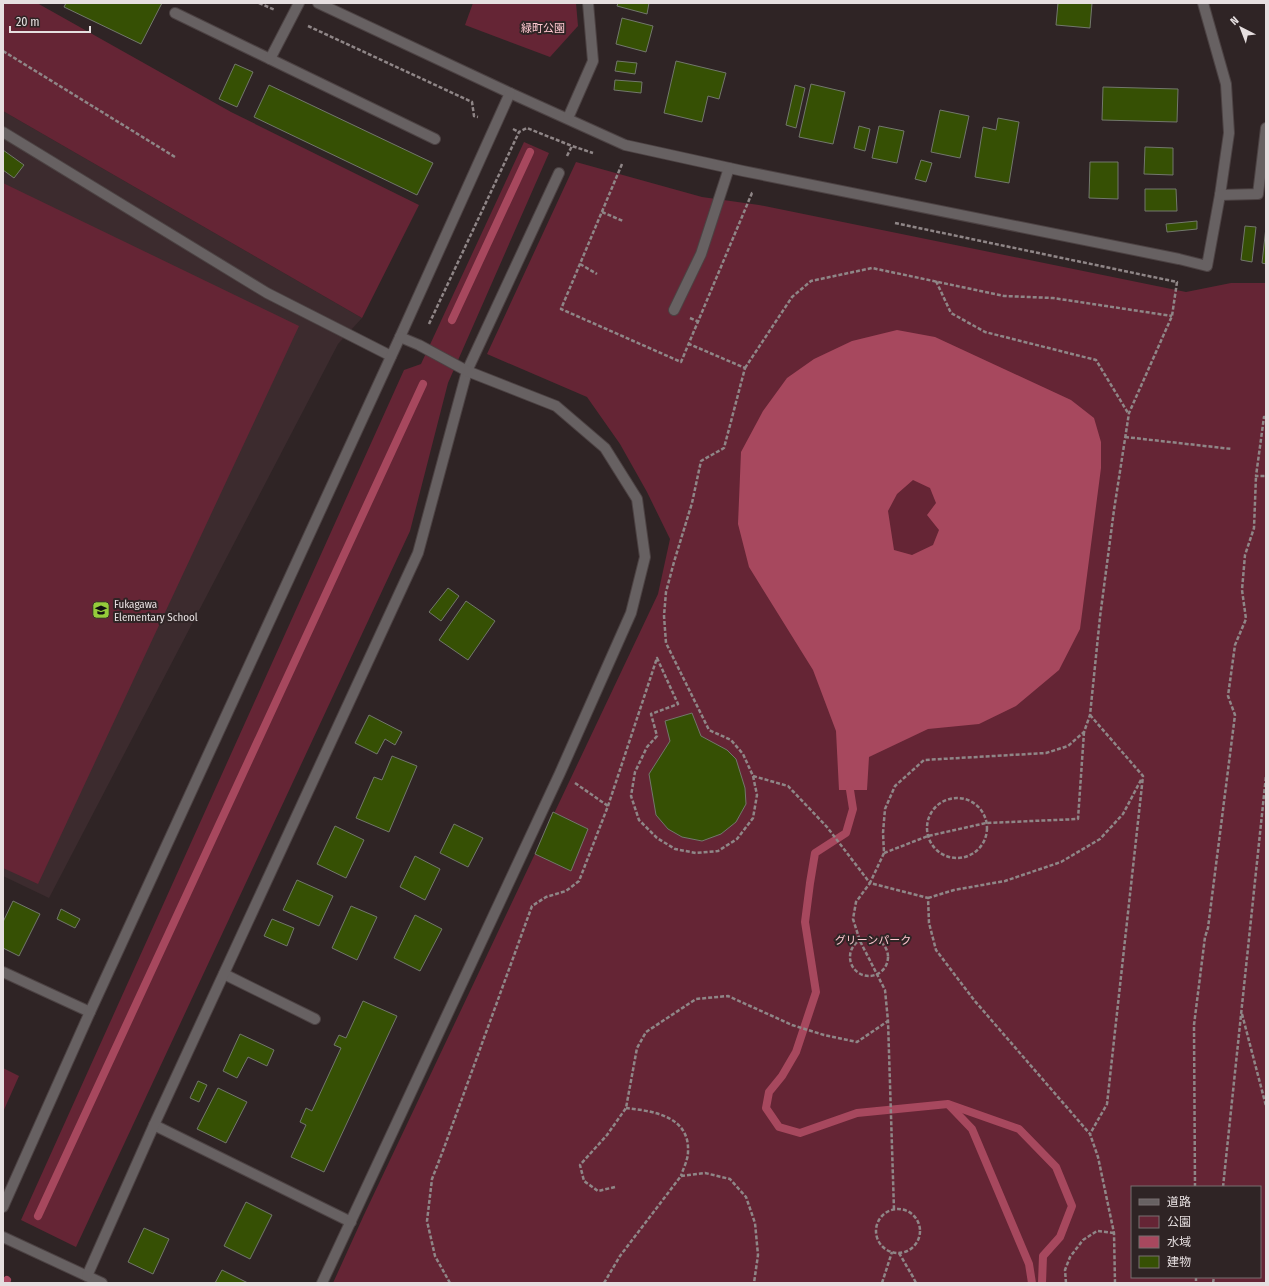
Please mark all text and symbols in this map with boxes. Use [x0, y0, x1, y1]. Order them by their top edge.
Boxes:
scale bar [10, 8, 90, 34]
north arrow [1221, 8, 1261, 48]
text: N [1228, 14, 1241, 28]
text: 20 m [16, 15, 40, 29]
park label: 緑町公園 [521, 22, 565, 35]
place label: Fukagawa Elementary School [114, 598, 198, 624]
school or university icon: Fukagawa Elementary School [91, 600, 111, 620]
park label: グリーンパーク [835, 934, 911, 947]
legend [1131, 1186, 1261, 1278]
text: 道路 [1167, 1195, 1191, 1209]
text: 公園 [1167, 1215, 1191, 1229]
text: 水域 [1167, 1235, 1191, 1249]
text: 建物 [1167, 1255, 1191, 1269]

